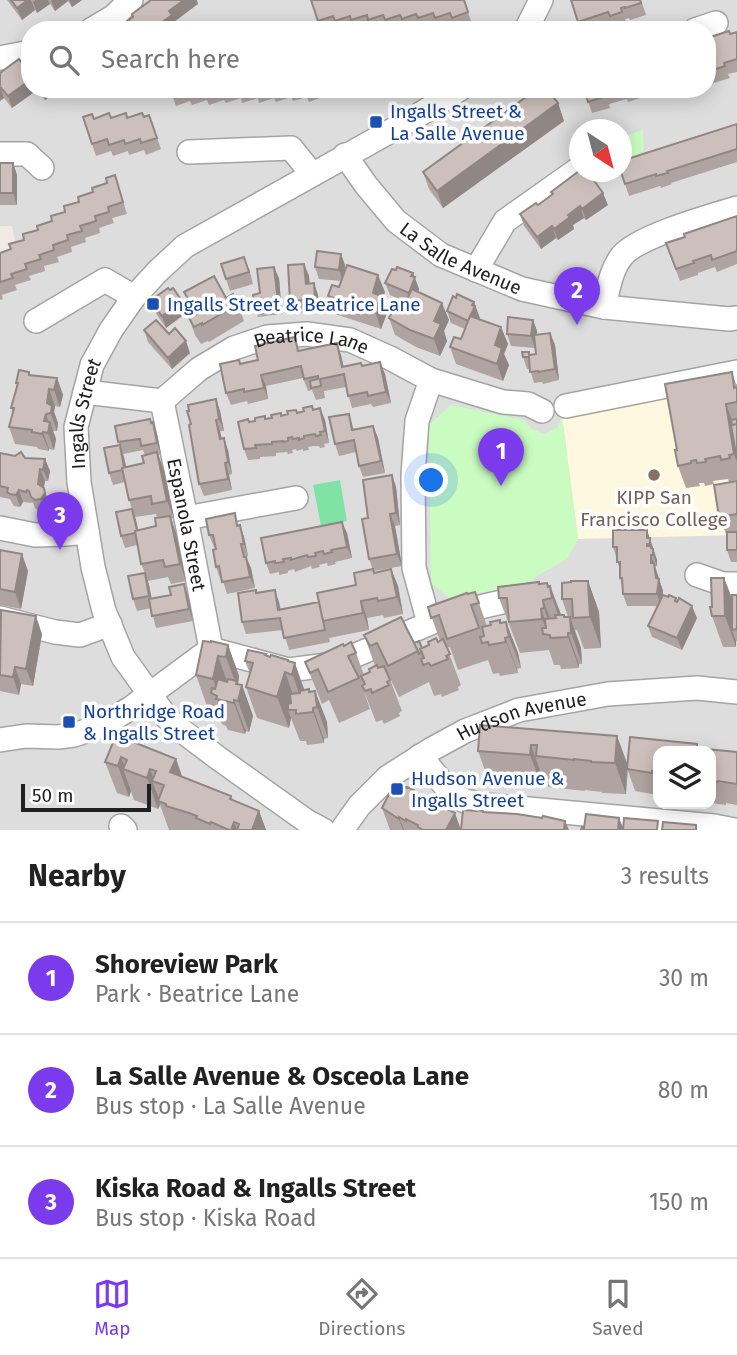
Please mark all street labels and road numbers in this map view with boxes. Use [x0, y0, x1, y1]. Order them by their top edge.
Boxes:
street label: La Salle Avenue [395, 217, 525, 300]
street label: Beatrice Lane [251, 323, 373, 359]
street label: Ingalls Street [65, 354, 106, 470]
street label: Espanola Street [162, 456, 211, 593]
street label: Hudson Avenue [452, 687, 588, 746]

